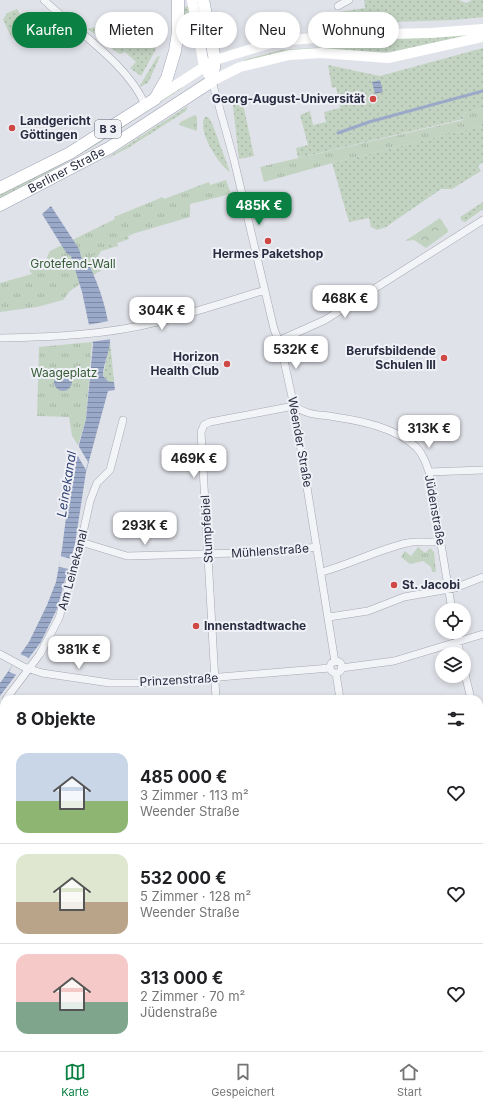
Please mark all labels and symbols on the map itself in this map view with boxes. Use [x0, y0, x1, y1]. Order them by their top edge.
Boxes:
place label: Georg-August-Universität [212, 91, 366, 106]
marker: Georg-August-Universität [368, 94, 378, 104]
place label: Landgericht Göttingen [20, 113, 91, 142]
road number: B 3 [95, 120, 121, 138]
marker: Landgericht Göttingen [7, 123, 17, 133]
street label: Berliner Straße [25, 144, 107, 196]
pin: 485K € [226, 192, 292, 226]
marker: Hermes Paketshop [263, 236, 273, 246]
place label: Hermes Paketshop [213, 246, 324, 261]
park label: Grotefend-Wall [30, 256, 116, 271]
pin: 468K € [312, 285, 378, 319]
pin: 304K € [129, 297, 195, 331]
pin: 532K € [263, 336, 329, 370]
place label: Berufsbildende Schulen III [346, 343, 436, 372]
place label: Horizon Health Club [150, 349, 219, 378]
marker: Berufsbildende Schulen III [439, 353, 449, 363]
marker: Horizon Health Club [222, 359, 232, 369]
park label: Waageplatz [31, 365, 97, 380]
street label: Weender Straße [285, 395, 316, 488]
pin: 313K € [396, 415, 462, 449]
pin: 469K € [161, 445, 227, 479]
water label: Leinekanal [53, 449, 79, 518]
street label: Jüdenstraße [422, 474, 449, 546]
street label: Stumpfebiel [197, 495, 216, 563]
pin: 293K € [112, 512, 178, 546]
street label: Am Leinekanal [55, 528, 91, 612]
street label: Mühlenstraße [231, 540, 309, 561]
place label: St. Jacobi [402, 577, 460, 592]
marker: St. Jacobi [389, 580, 399, 590]
place label: Innenstadtwache [204, 618, 306, 633]
marker: Innenstadtwache [191, 621, 201, 631]
pin: 381K € [46, 636, 112, 670]
street label: Prinzenstraße [139, 670, 219, 689]

